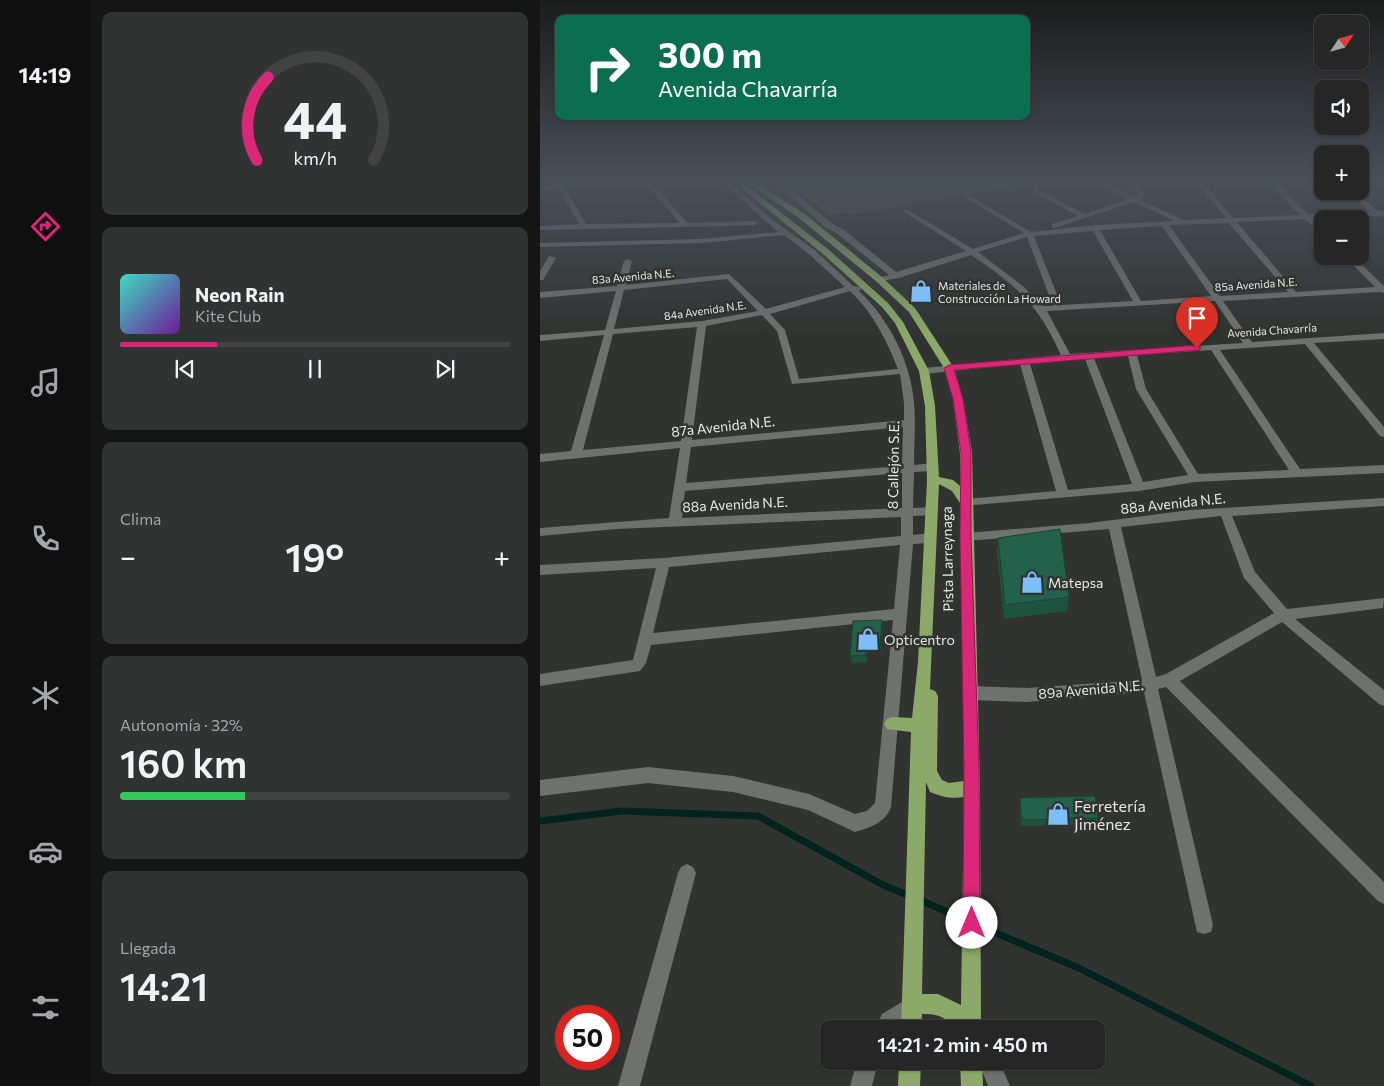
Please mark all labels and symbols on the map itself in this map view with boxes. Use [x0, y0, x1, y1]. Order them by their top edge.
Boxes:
north arrow [1314, 15, 1369, 70]
street label: 83a Avenida N.E. [591, 266, 675, 286]
street label: 85a Avenida N.E. [1214, 275, 1298, 293]
shop icon: Materiales de Construcción La Howard [908, 278, 934, 304]
place label: Materiales de Construcción La Howard [938, 279, 1061, 305]
pin [1176, 297, 1218, 348]
street label: 84a Avenida N.E. [663, 298, 747, 322]
street label: Avenida Chavarría [1227, 320, 1317, 340]
street label: 87a Avenida N.E. [670, 412, 776, 440]
street label: 8 Callejón S.E. [884, 421, 902, 509]
street label: 88a Avenida N.E. [1120, 489, 1226, 517]
street label: 88a Avenida N.E. [682, 493, 788, 515]
street label: Pista Larreynaga [938, 506, 956, 612]
shop icon: Matepsa [1019, 569, 1045, 595]
place label: Matepsa [1048, 574, 1103, 591]
shop icon: Opticentro [855, 626, 881, 652]
place label: Opticentro [884, 631, 955, 648]
street label: 89a Avenida N.E. [1038, 676, 1144, 702]
place label: Ferretería Jiménez [1074, 796, 1146, 833]
shop icon: Ferretería Jiménez [1045, 801, 1071, 827]
position arrow [945, 896, 997, 948]
speed limit sign: 50 [555, 1005, 620, 1070]

